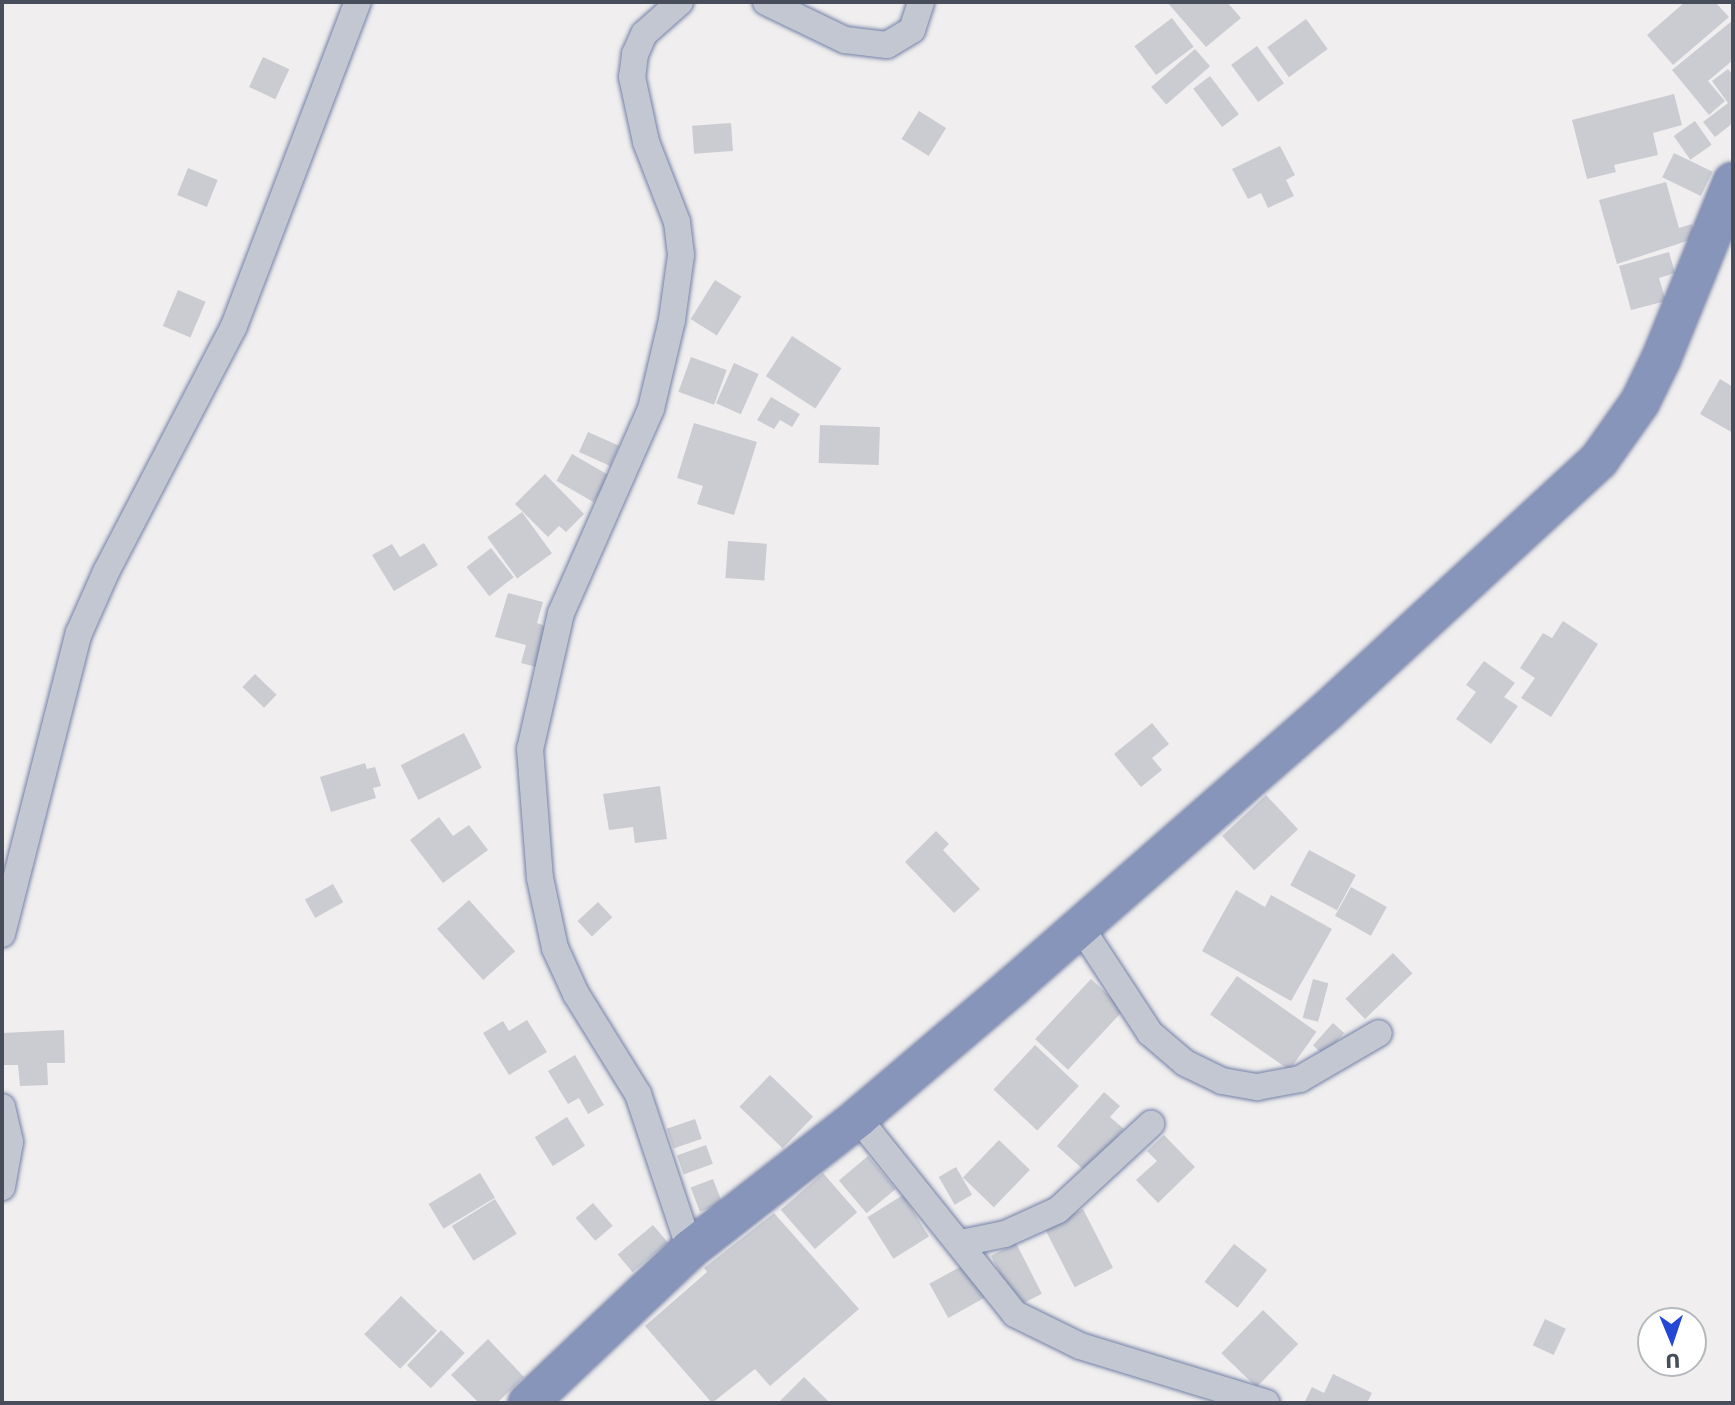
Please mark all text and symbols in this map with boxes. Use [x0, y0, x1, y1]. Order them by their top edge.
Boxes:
north arrow [1637, 1307, 1707, 1377]
text: U [1665, 1350, 1681, 1372]

